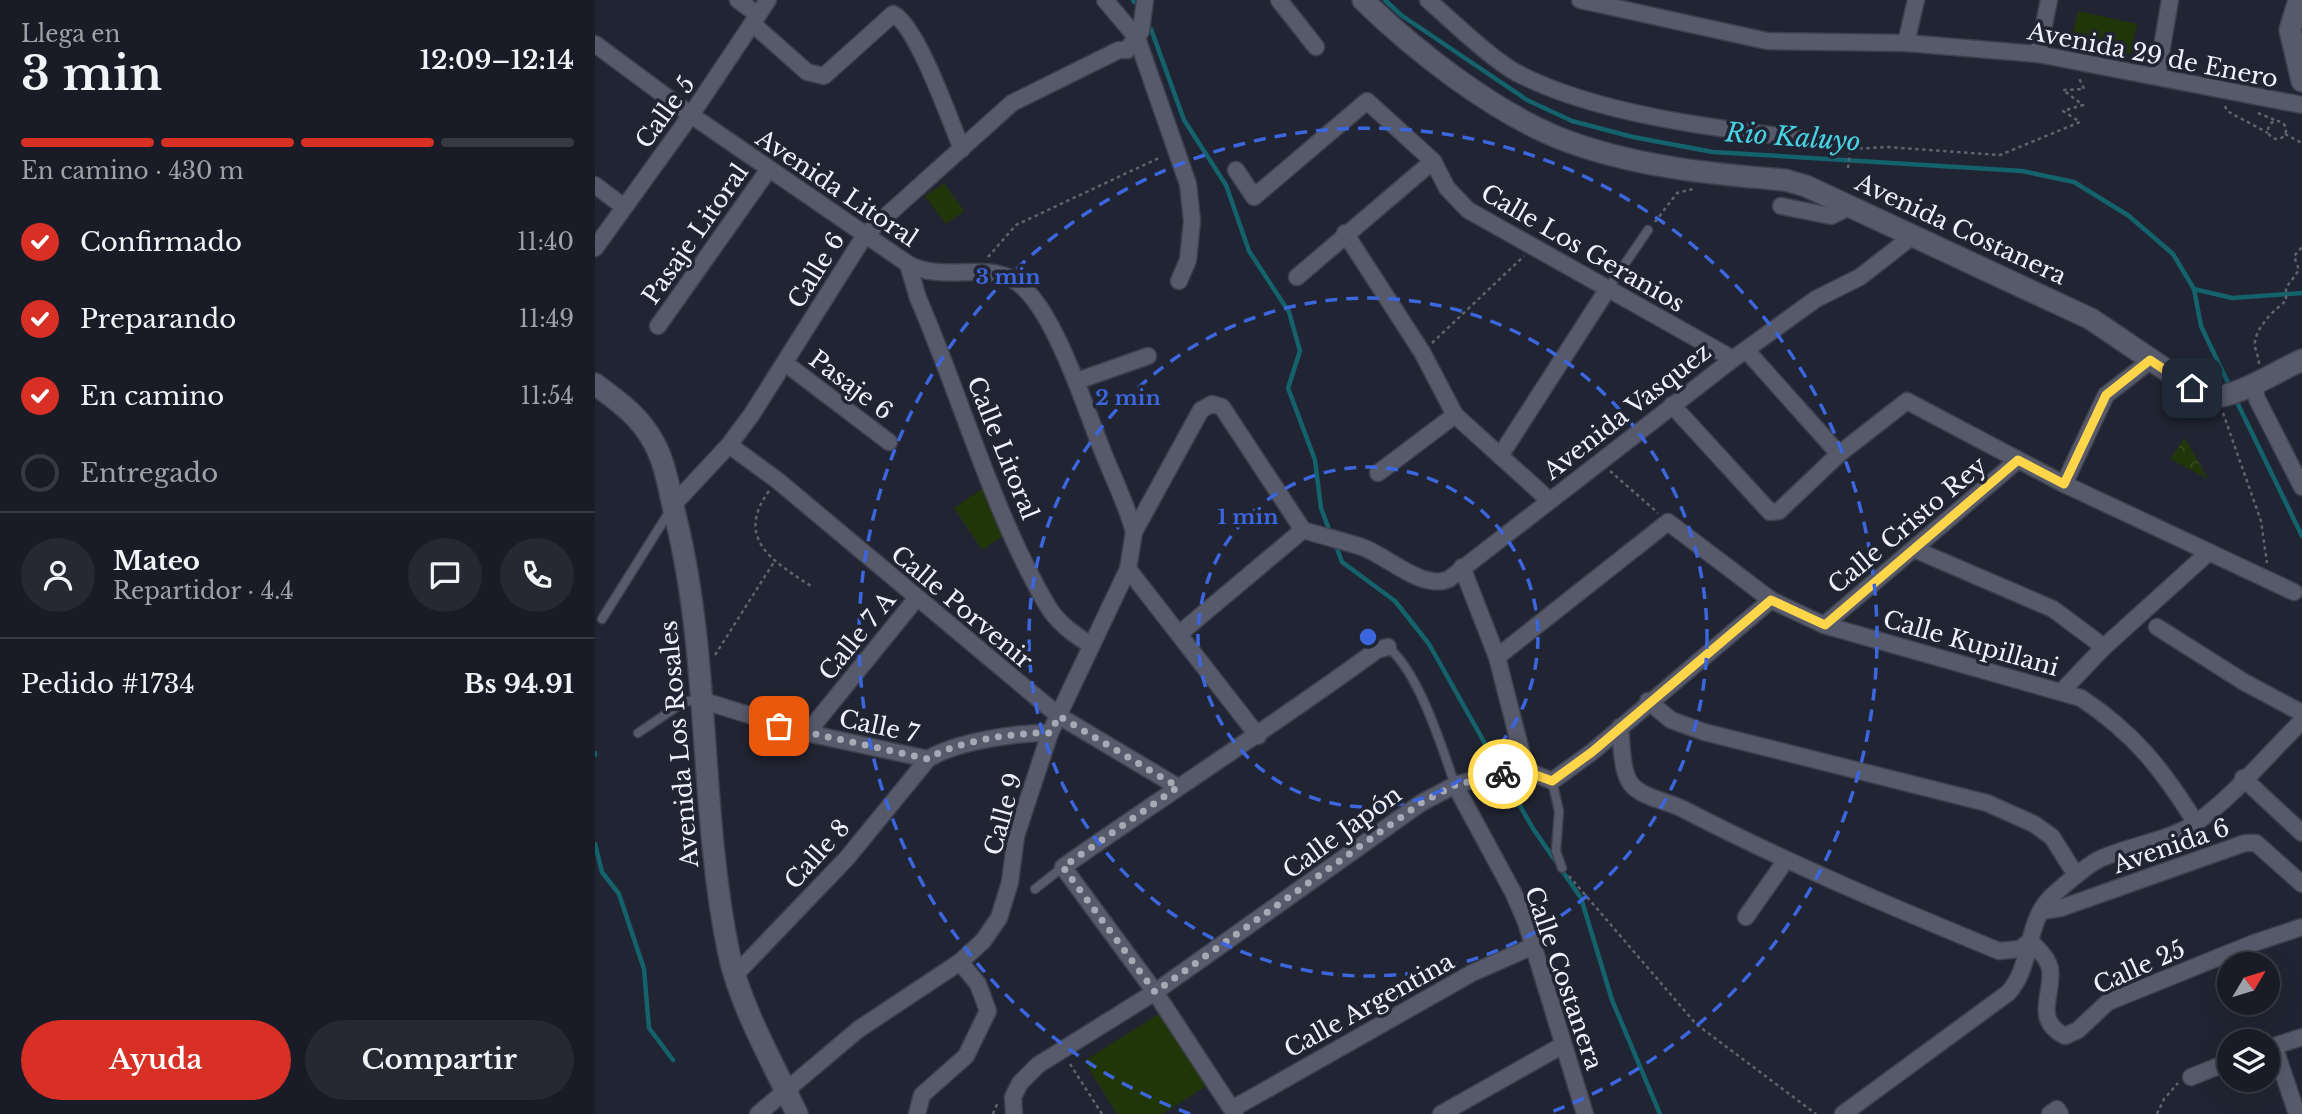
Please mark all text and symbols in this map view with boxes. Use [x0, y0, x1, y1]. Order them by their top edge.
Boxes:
street label: Avenida 29 de Enero [2024, 16, 2281, 94]
text: Llega en [21, 20, 120, 48]
text: 12:09–12:14 [420, 44, 574, 76]
text: 3 min [21, 45, 162, 102]
street label: Calle 5 [629, 70, 701, 154]
water label: Rio Kaluyo [1723, 116, 1862, 158]
street label: Avenida Litoral [750, 123, 924, 253]
text: En camino · 430 m [21, 157, 244, 185]
street label: Pasaje Litoral [636, 158, 754, 310]
street label: Avenida Costanera [1850, 167, 2072, 291]
street label: Calle Los Geranios [1476, 178, 1690, 318]
icon: check [21, 223, 59, 261]
text: Confirmado [80, 226, 242, 258]
street label: Calle 6 [781, 227, 851, 313]
text: 11:40 [517, 228, 574, 256]
text: 3 min [975, 264, 1041, 290]
icon: check [21, 300, 59, 338]
text: Preparando [80, 303, 236, 335]
text: 11:49 [519, 305, 574, 333]
street label: Avenida Vasquez [1537, 337, 1716, 486]
street label: Pasaje 6 [804, 344, 898, 426]
pin [2162, 358, 2222, 418]
icon: home [2173, 369, 2211, 407]
street label: Calle Litoral [961, 372, 1045, 524]
icon: check [21, 377, 59, 415]
text: En camino [80, 380, 224, 412]
text: 11:54 [520, 382, 574, 410]
text: 2 min [1095, 385, 1161, 411]
street label: Calle Cristo Rey [1822, 450, 1993, 600]
text: Entregado [80, 457, 218, 489]
text: 1 min [1218, 504, 1278, 530]
button: person [21, 538, 95, 612]
button: chat [408, 538, 482, 612]
button: phone [500, 538, 574, 612]
street label: Calle Porvenir [885, 539, 1039, 675]
text: Mateo [113, 545, 200, 577]
text: Repartidor · 4.4 [113, 577, 294, 605]
street label: Calle 7 A [813, 586, 902, 686]
street label: Calle Kupillani [1880, 604, 2062, 682]
street label: Avenida Los Rosales [654, 619, 704, 870]
centre of rings [1356, 625, 1380, 649]
text: Pedido #1734 [21, 668, 195, 700]
text: Bs 94.91 [464, 668, 574, 700]
pin [749, 696, 809, 756]
street label: Calle 7 [836, 703, 922, 749]
icon: bag [760, 707, 798, 745]
courier [1468, 739, 1538, 809]
icon: bike [1484, 755, 1522, 793]
street label: Calle 9 [978, 770, 1028, 858]
street label: Calle Japón [1277, 779, 1407, 885]
street label: Calle 8 [778, 813, 856, 895]
street label: Avenida 6 [2108, 813, 2233, 880]
street label: Calle Costanera [1519, 882, 1609, 1074]
street label: Calle 25 [2089, 934, 2189, 1000]
street label: Calle Argentina [1279, 946, 1459, 1064]
north arrow [2217, 952, 2280, 1015]
map controls [2217, 952, 2280, 1092]
button: Ayuda [21, 1020, 291, 1100]
button: Compartir [305, 1020, 574, 1100]
button: layers [2217, 1029, 2280, 1092]

